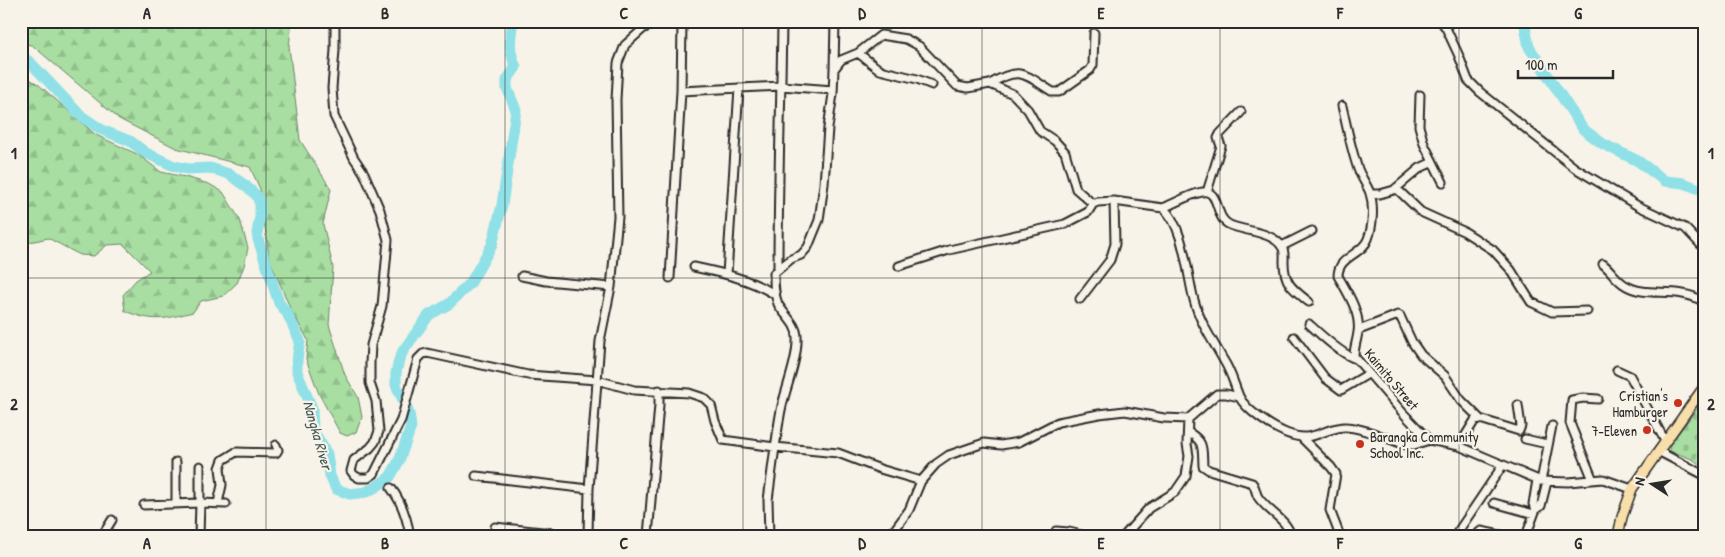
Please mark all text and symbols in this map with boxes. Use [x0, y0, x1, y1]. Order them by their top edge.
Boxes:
text: A [143, 2, 151, 24]
text: B [381, 2, 389, 24]
text: C [620, 2, 629, 24]
text: D [858, 2, 866, 24]
text: E [1097, 2, 1105, 24]
text: F [1336, 2, 1344, 24]
text: G [1574, 2, 1582, 24]
scale bar [1518, 48, 1612, 80]
text: 100 m [1525, 54, 1558, 75]
text: 1 [11, 142, 17, 164]
text: 1 [1708, 142, 1714, 164]
street label: Kaimito Street [1361, 344, 1423, 414]
place label: Cristian's Hamburger [1612, 386, 1669, 422]
text: 2 [10, 393, 18, 415]
text: 2 [1707, 393, 1715, 415]
marker: Cristian's Hamburger [1672, 397, 1684, 409]
water label: Nangka River [298, 398, 338, 474]
place label: 7-Eleven [1591, 421, 1637, 440]
marker: 7-Eleven [1641, 424, 1653, 436]
place label: Barangka Community School Inc. [1370, 427, 1479, 462]
marker: Barangka Community School Inc. [1354, 438, 1366, 450]
north arrow [1628, 460, 1678, 510]
text: N [1629, 475, 1649, 487]
text: A [143, 532, 151, 554]
text: B [381, 532, 389, 554]
text: C [620, 532, 629, 554]
text: D [858, 532, 866, 554]
text: E [1097, 532, 1105, 554]
text: F [1336, 532, 1344, 554]
text: G [1574, 532, 1582, 554]

